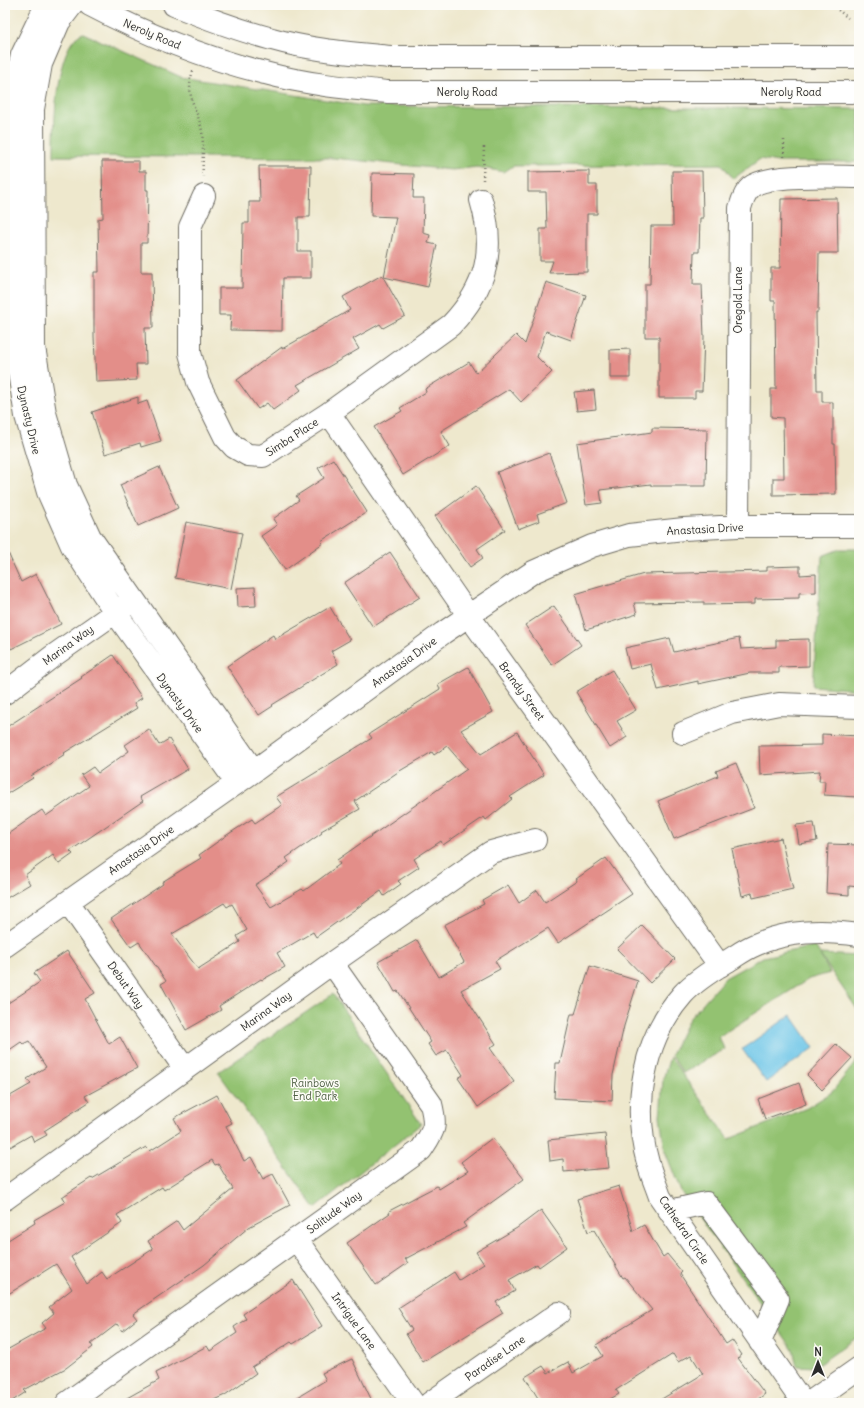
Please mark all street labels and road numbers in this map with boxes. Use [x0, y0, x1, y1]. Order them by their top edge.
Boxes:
street label: Neroly Road [121, 16, 183, 53]
street label: Neroly Road [436, 85, 498, 99]
street label: Neroly Road [760, 85, 822, 99]
street label: Oregold Lane [731, 266, 745, 333]
street label: Dynasty Drive [14, 384, 44, 456]
street label: Simba Place [263, 415, 321, 459]
street label: Anastasia Drive [666, 520, 744, 538]
street label: Marina Way [40, 622, 96, 668]
street label: Anastasia Drive [369, 634, 439, 690]
street label: Brandy Street [496, 659, 548, 723]
street label: Dynasty Drive [154, 670, 206, 736]
street label: Anastasia Drive [105, 822, 177, 878]
street label: Debut Way [105, 959, 147, 1011]
street label: Marina Way [238, 988, 294, 1034]
street label: Solitude Way [304, 1187, 364, 1237]
street label: Cathedral Circle [656, 1193, 712, 1267]
street label: Intrigue Lane [329, 1290, 379, 1352]
street label: Paradise Lane [462, 1332, 528, 1384]

